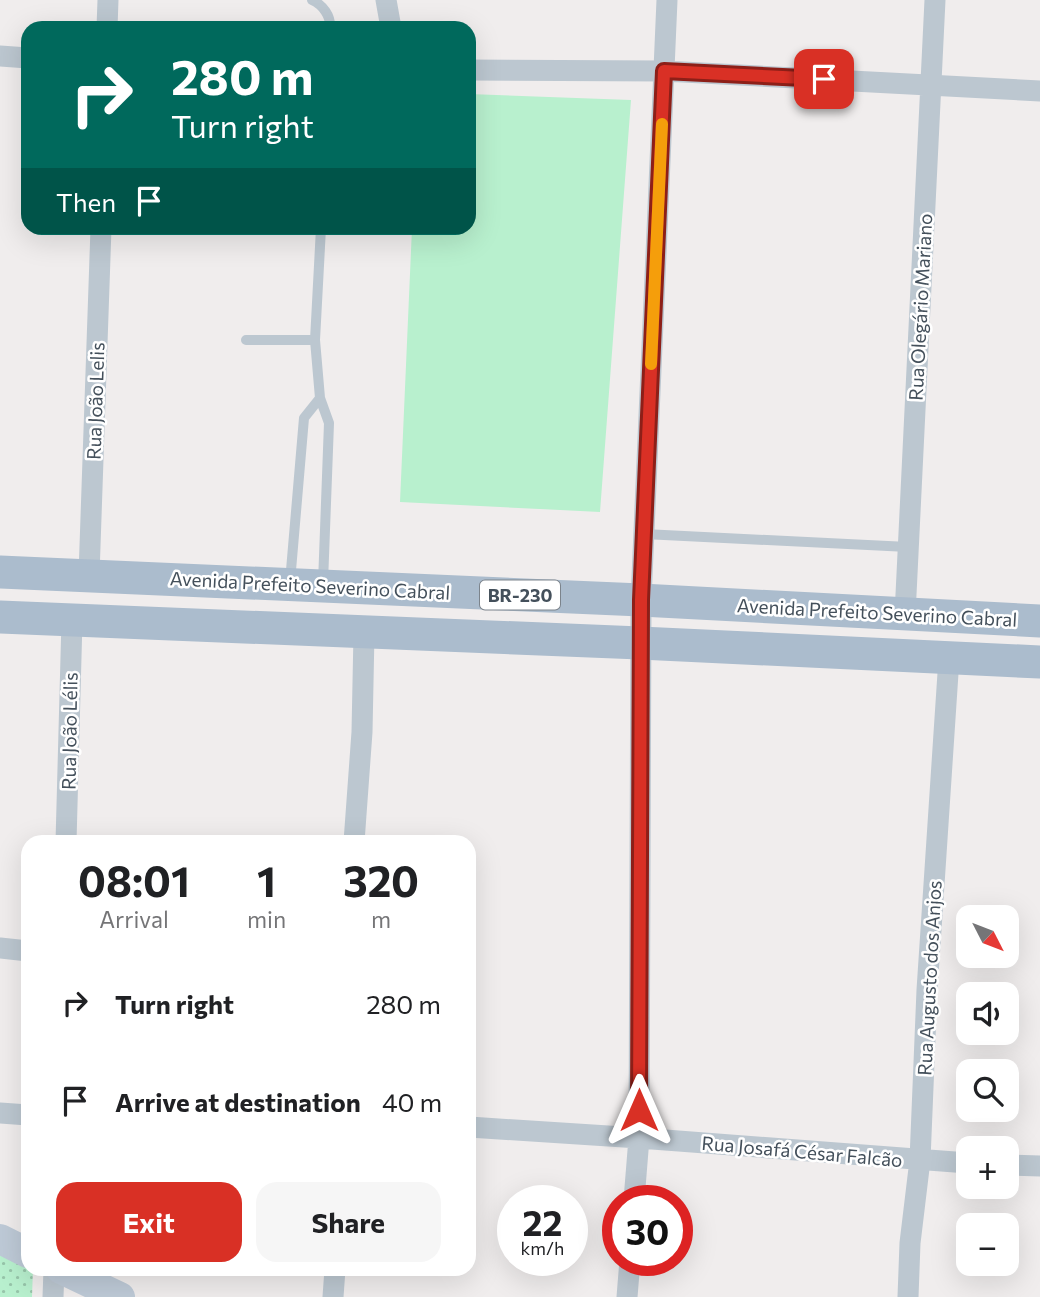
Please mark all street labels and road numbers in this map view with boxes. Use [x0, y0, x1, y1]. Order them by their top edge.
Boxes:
street label: Rua Olegário Mariano [904, 213, 936, 401]
street label: Rua João Lelis [81, 342, 109, 460]
street label: Avenida Prefeito Severino Cabral [169, 566, 451, 604]
road number: BR-230 [480, 580, 560, 610]
street label: Avenida Prefeito Severino Cabral [736, 593, 1018, 631]
street label: Rua João Lélis [56, 672, 82, 790]
street label: Rua Augusto dos Anjos [912, 880, 946, 1076]
street label: Rua Josafá César Falcão [701, 1131, 903, 1171]

